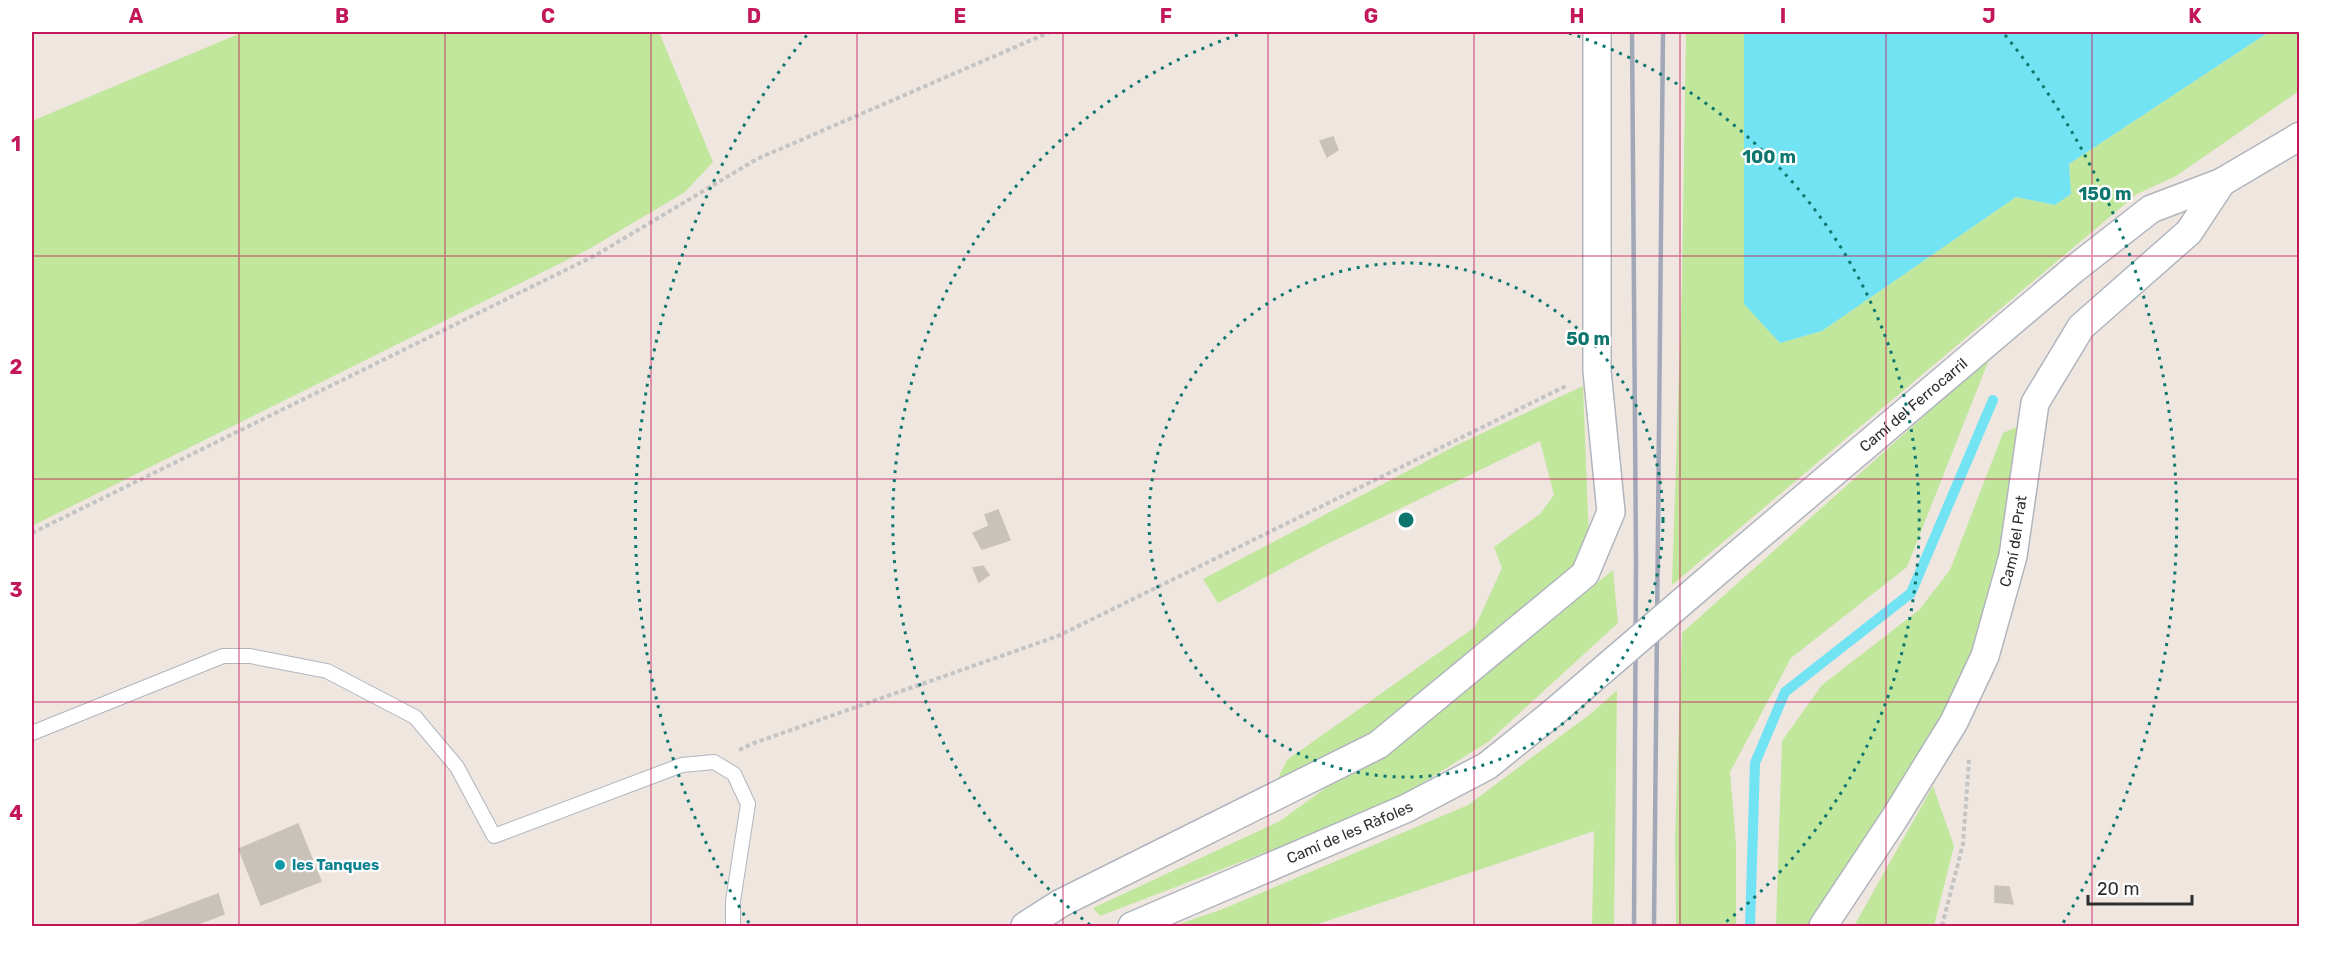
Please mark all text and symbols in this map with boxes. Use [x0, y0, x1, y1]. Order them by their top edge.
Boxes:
text: A [129, 4, 144, 28]
text: B [335, 4, 349, 28]
text: C [541, 4, 555, 28]
text: D [747, 4, 761, 28]
text: E [954, 4, 966, 28]
text: F [1160, 4, 1172, 28]
text: G [1364, 4, 1378, 28]
text: H [1570, 4, 1584, 28]
text: I [1780, 4, 1786, 28]
text: J [1982, 4, 1996, 28]
text: K [2188, 4, 2202, 28]
text: 1 [11, 132, 21, 156]
text: 100 m [1742, 146, 1796, 168]
text: 150 m [2078, 183, 2132, 205]
text: 50 m [1566, 328, 1610, 350]
street label: Camí del Ferrocarril [1856, 354, 1971, 456]
text: 2 [10, 355, 23, 379]
street label: Camí del Prat [1996, 494, 2031, 589]
centre of rings [1396, 510, 1416, 530]
text: 3 [9, 578, 23, 602]
street label: Camí de les Ràfoles [1284, 797, 1416, 868]
text: 4 [9, 801, 23, 825]
place label: les Tanques [292, 856, 379, 874]
marker: les Tanques [273, 858, 287, 872]
scale bar [2088, 868, 2192, 906]
text: 20 m [2097, 878, 2139, 900]

